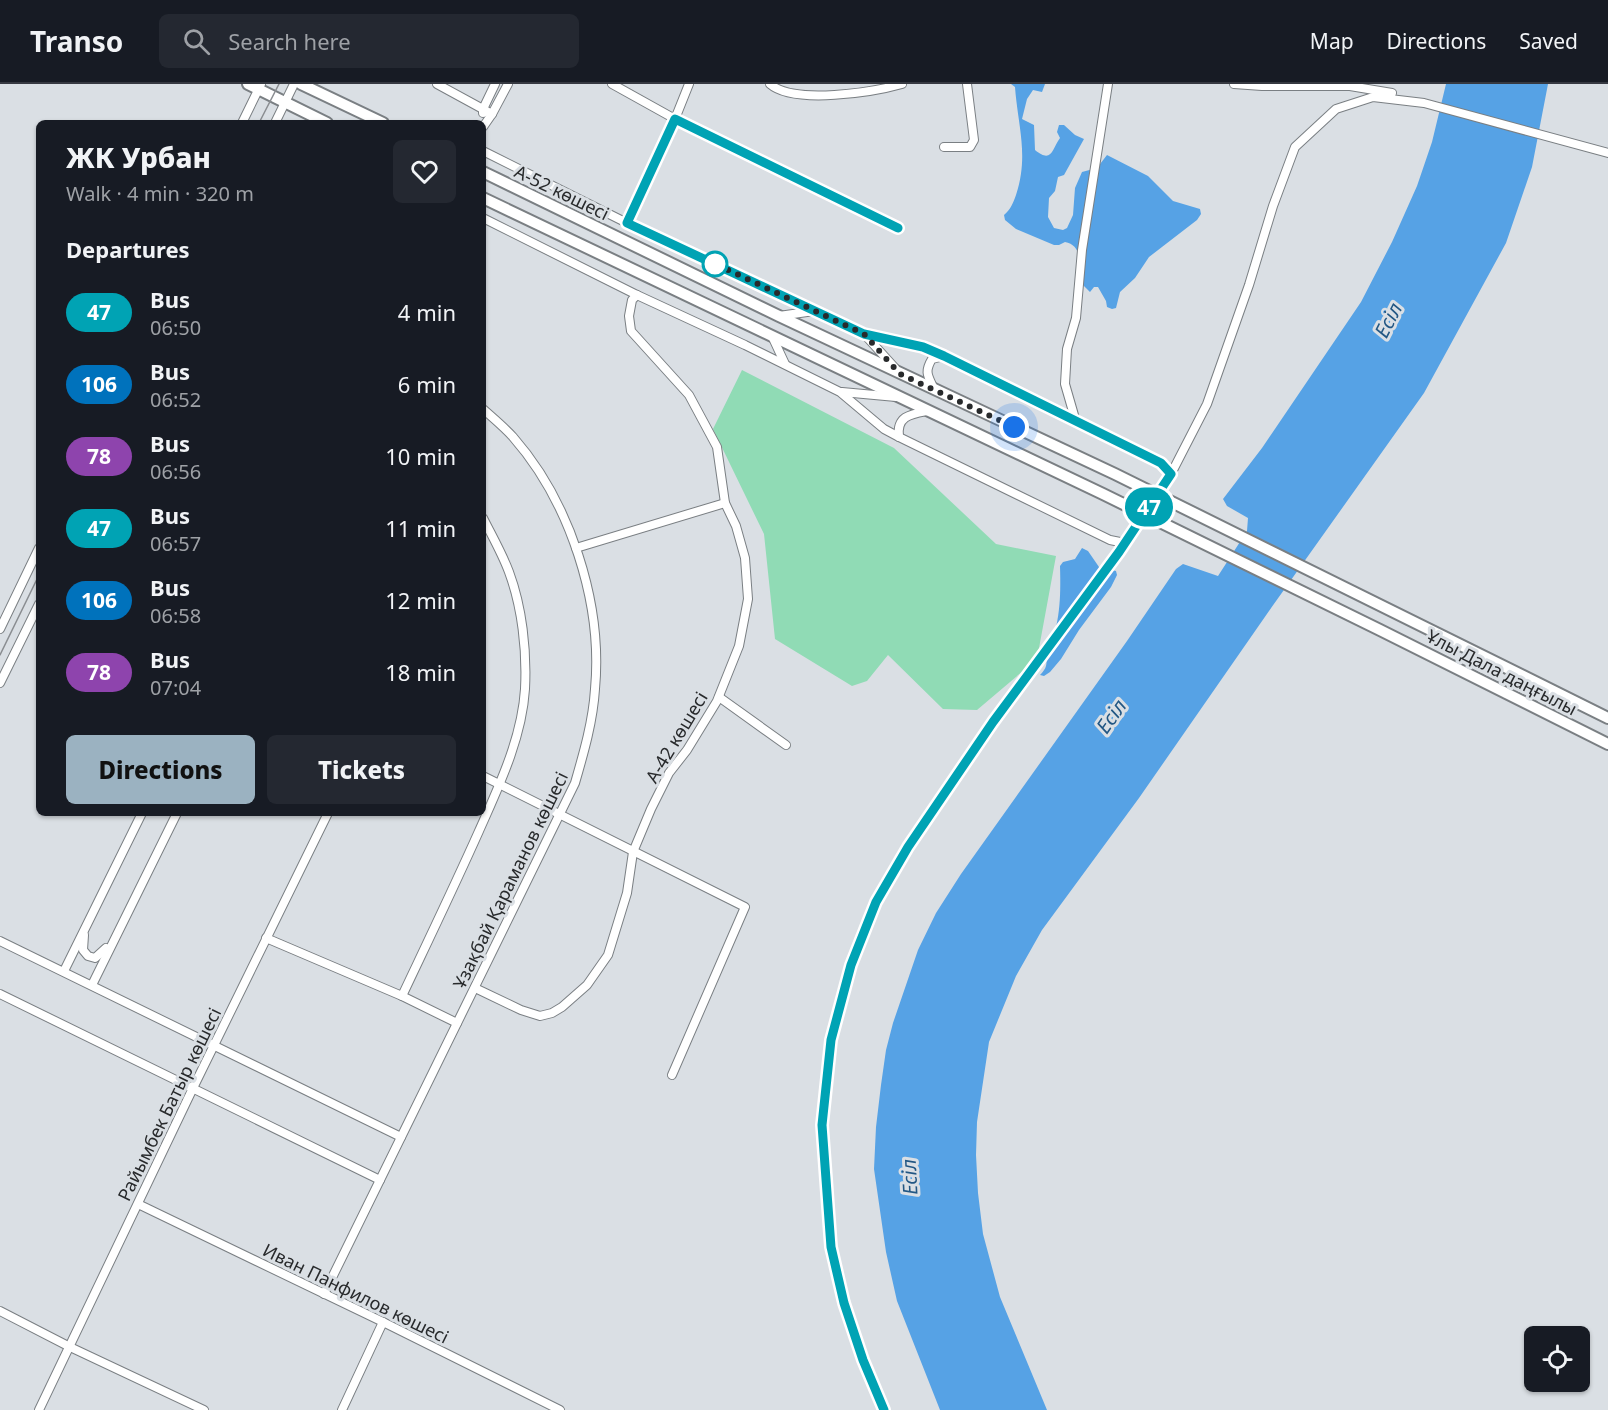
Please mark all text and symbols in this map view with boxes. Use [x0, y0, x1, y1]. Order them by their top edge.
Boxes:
search box [159, 14, 579, 68]
text: Transo [30, 22, 123, 60]
icon: search [180, 25, 213, 58]
text: Search here [228, 26, 351, 56]
text: Map [1310, 27, 1354, 55]
text: Directions [1387, 27, 1486, 55]
text: Saved [1519, 27, 1578, 55]
text: ЖК Урбан [66, 138, 211, 176]
button: heart [393, 140, 456, 203]
street label: А-52 көшесі [511, 159, 613, 225]
text: Walk · 4 min · 320 m [66, 180, 254, 207]
text: Departures [66, 234, 190, 264]
unlabelled marker [702, 251, 728, 277]
text: Bus [150, 284, 190, 314]
text: 4 min [398, 297, 456, 327]
text: 47 [87, 298, 111, 326]
water label: Есіл [1368, 298, 1408, 342]
text: 06:50 [150, 314, 201, 341]
text: Bus [150, 356, 190, 386]
text: 6 min [398, 369, 456, 399]
text: 106 [81, 370, 117, 398]
text: 06:52 [150, 386, 201, 413]
your location [999, 412, 1029, 442]
text: Bus [150, 428, 190, 458]
text: 10 min [385, 441, 456, 471]
text: 78 [87, 442, 111, 470]
text: 06:56 [150, 458, 201, 485]
line badge: 47 [1122, 488, 1176, 526]
text: 47 [1137, 493, 1161, 521]
text: Bus [150, 500, 190, 530]
text: 11 min [385, 513, 456, 543]
text: 47 [87, 514, 111, 542]
text: 06:57 [150, 530, 201, 557]
text: Bus [150, 572, 190, 602]
text: 12 min [385, 585, 456, 615]
text: 106 [81, 586, 117, 614]
text: 06:58 [150, 602, 201, 629]
street label: Ұлы Дала даңғылы [1423, 624, 1581, 720]
text: Bus [150, 644, 190, 674]
text: 18 min [385, 657, 456, 687]
text: 78 [87, 658, 111, 686]
text: 07:04 [150, 674, 201, 701]
street label: А-42 көшесі [639, 687, 713, 787]
water label: Есіл [1090, 694, 1132, 738]
button: Directions [66, 735, 255, 804]
button: Tickets [267, 735, 456, 804]
street label: Ұзақбай Қараманов көшесі [447, 767, 573, 993]
street label: Райымбек Батыр көшесі [112, 1003, 226, 1205]
water label: Есіл [895, 1158, 923, 1196]
street label: Иван Панфилов көшесі [259, 1238, 453, 1348]
map controls [1524, 1326, 1590, 1392]
button: locate [1524, 1326, 1590, 1392]

